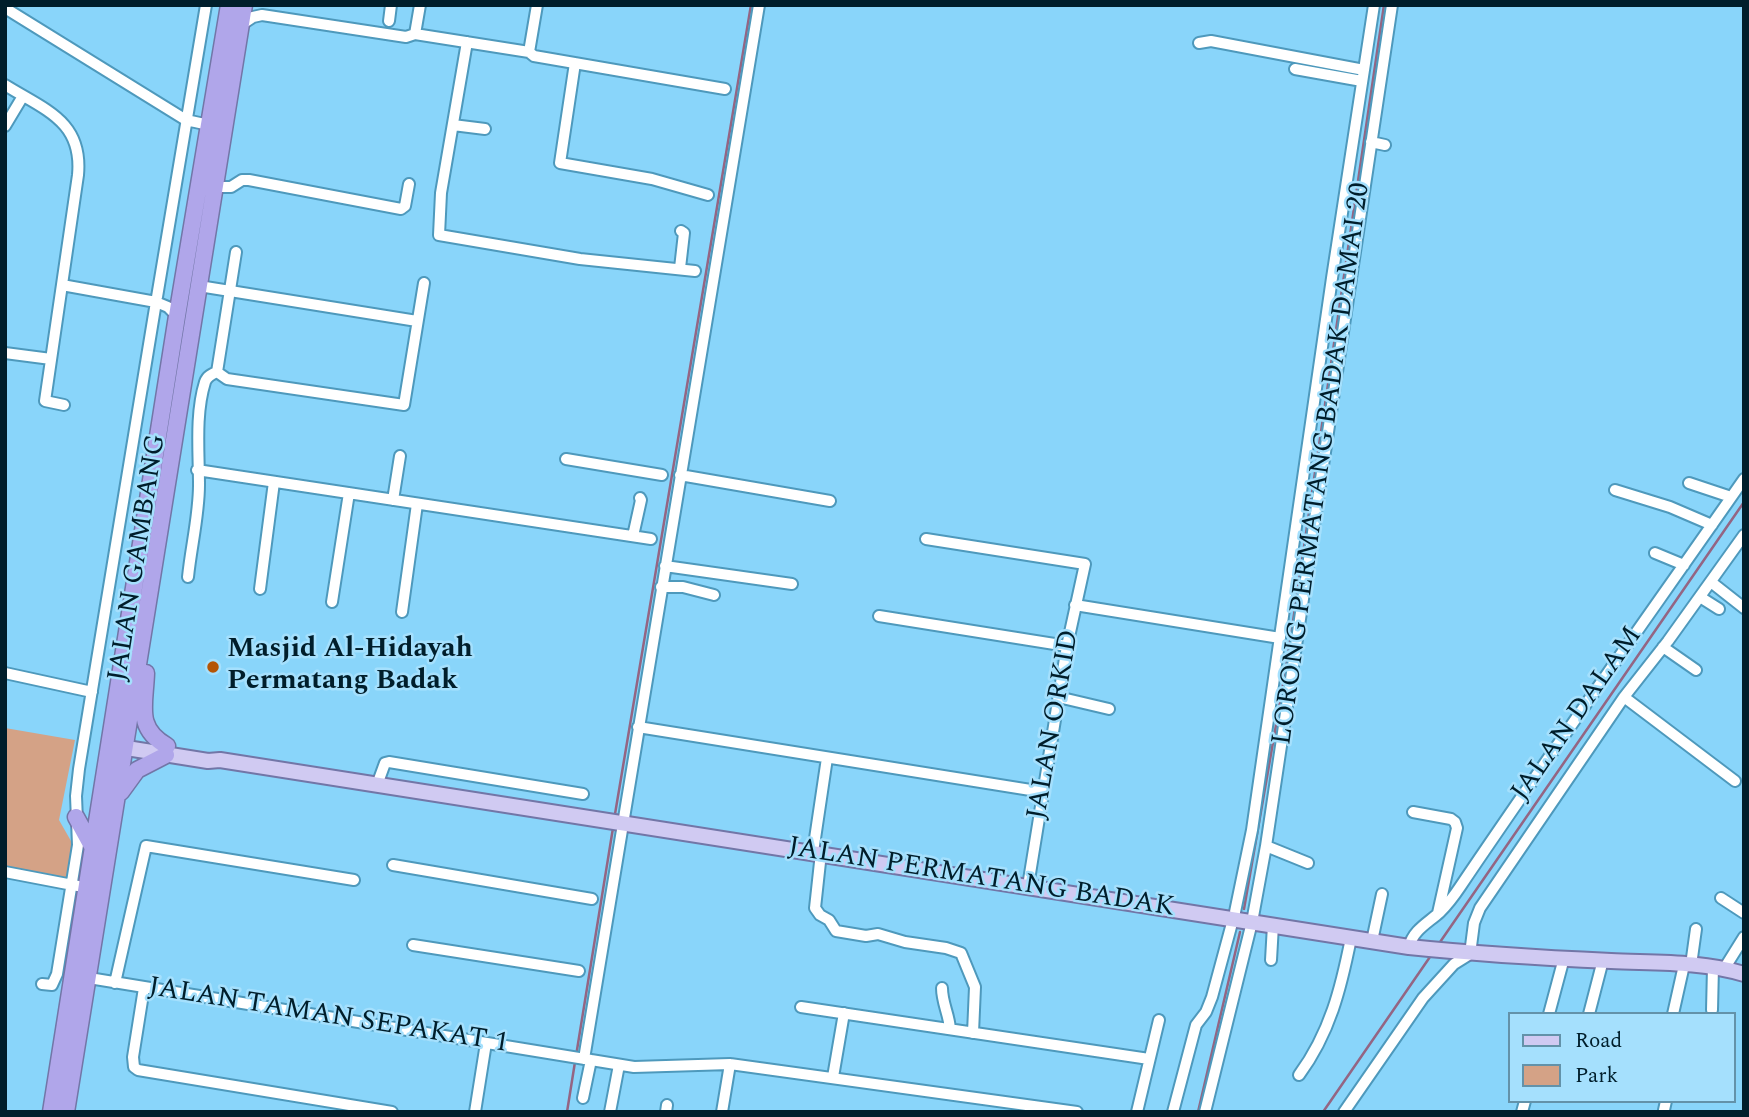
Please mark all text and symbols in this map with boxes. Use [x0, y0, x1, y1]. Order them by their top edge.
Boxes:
street label: LORONG PERMATANG BADAK DAMAI 20 [1267, 181, 1379, 747]
street label: JALAN GAMBANG [103, 432, 175, 684]
street label: JALAN DALAM [1505, 621, 1651, 809]
street label: JALAN ORKID [1022, 627, 1088, 823]
place label: Masjid Al-Hidayah Permatang Badak [227, 634, 473, 700]
marker: Masjid Al-Hidayah Permatang Badak [205, 659, 221, 675]
street label: JALAN PERMATANG BADAK [785, 832, 1177, 926]
street label: JALAN TAMAN SEPAKAT 1 [146, 972, 510, 1062]
legend [1508, 1012, 1735, 1103]
text: Road [1575, 1025, 1622, 1057]
text: Park [1575, 1060, 1618, 1092]

